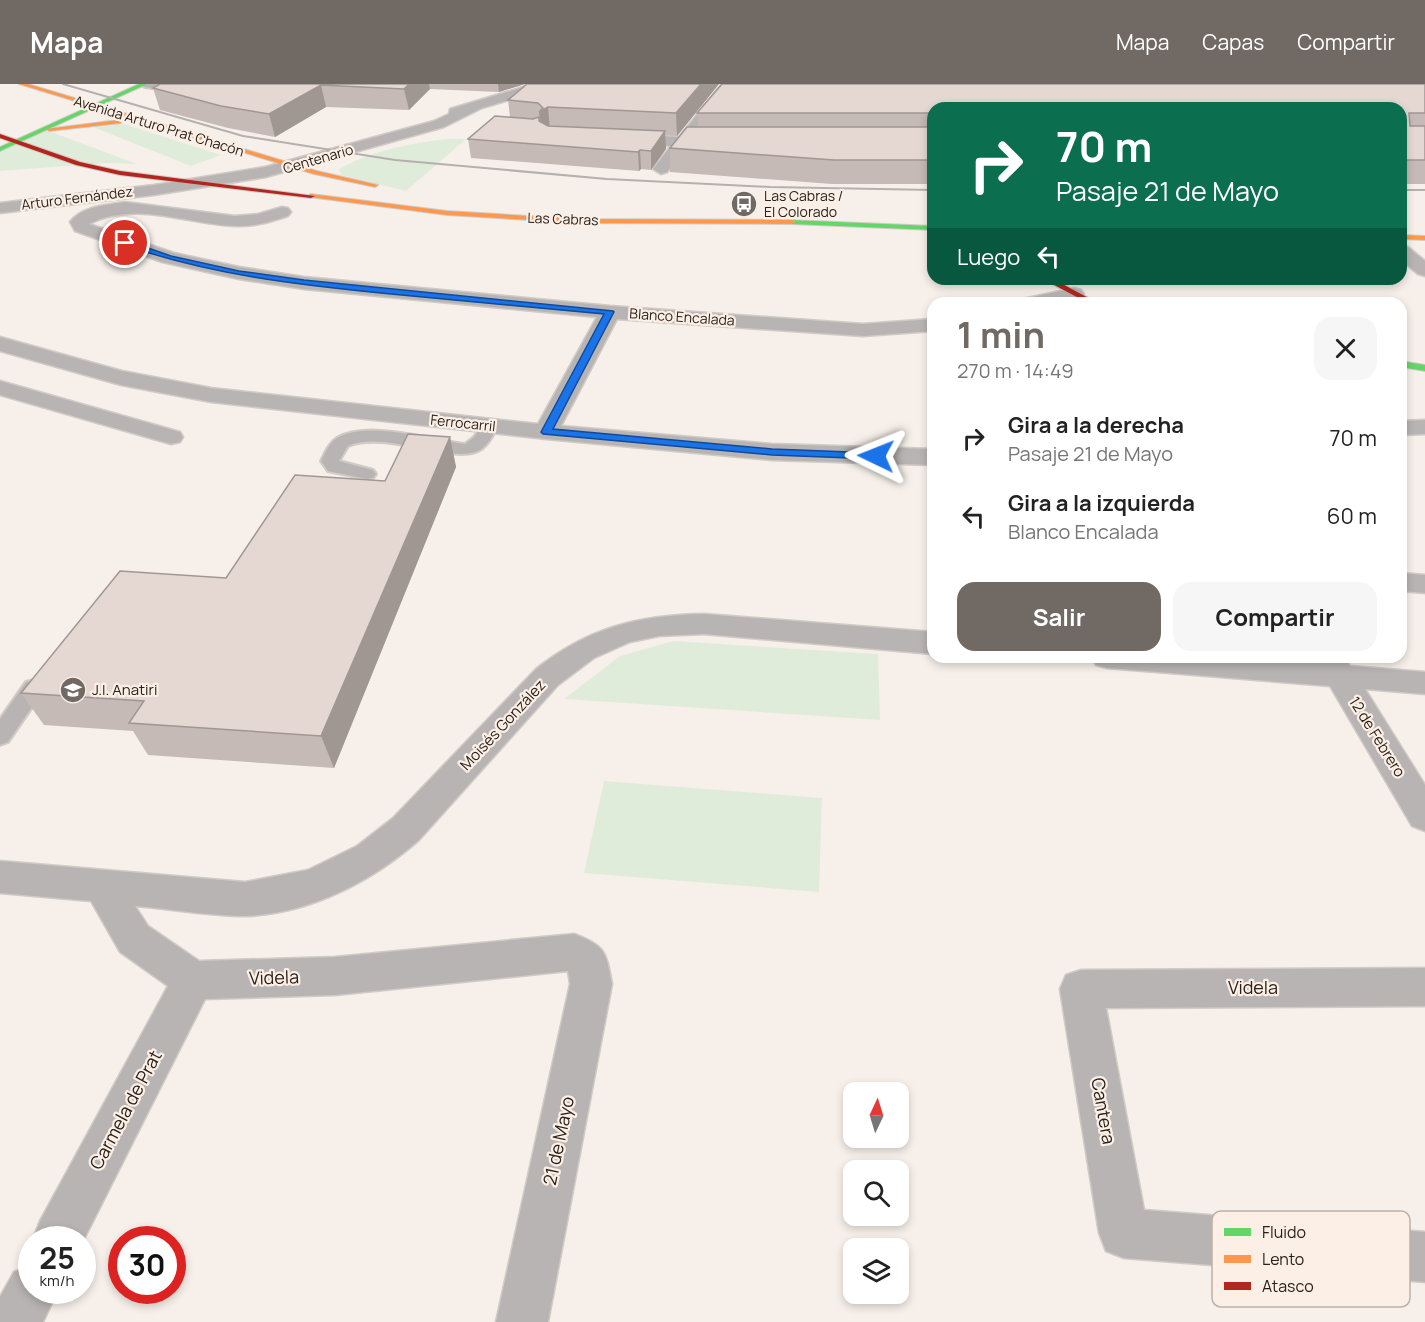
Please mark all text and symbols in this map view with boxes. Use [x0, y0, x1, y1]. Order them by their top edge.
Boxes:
text: Mapa [30, 23, 103, 61]
text: Mapa [1116, 28, 1169, 56]
text: Capas [1202, 28, 1264, 56]
text: Compartir [1297, 28, 1395, 56]
street label: Avenida Arturo Prat Chacón [72, 91, 247, 160]
text: 70 m [1056, 117, 1152, 175]
icon: right [957, 126, 1035, 204]
street label: Centenario [280, 139, 355, 178]
text: Pasaje 21 de Mayo [1056, 172, 1279, 209]
street label: Arturo Fernández [20, 181, 134, 214]
place label: Las Cabras / El Colorado [764, 186, 843, 221]
bus stop icon: Las Cabras / El Colorado [729, 189, 759, 219]
street label: Las Cabras [527, 208, 599, 229]
pin [99, 217, 150, 268]
icon: arrive [108, 226, 141, 259]
icon: left [1032, 240, 1065, 273]
text: Luego [957, 242, 1020, 272]
street label: Blanco Encalada [629, 303, 735, 330]
text: 1 min [957, 310, 1045, 359]
button: close [1314, 317, 1377, 380]
text: 270 m · 14:49 [957, 357, 1074, 384]
street label: Ferrocarril [430, 410, 497, 435]
text: Gira a la derecha [1008, 410, 1184, 440]
icon: right [957, 422, 990, 455]
text: 70 m [1329, 423, 1377, 453]
position arrow [844, 424, 908, 488]
text: Pasaje 21 de Mayo [1008, 440, 1173, 467]
text: Gira a la izquierda [1008, 488, 1195, 518]
icon: left [957, 500, 990, 533]
text: 60 m [1327, 501, 1377, 531]
text: Blanco Encalada [1008, 518, 1159, 545]
button: Salir [957, 582, 1161, 651]
button: Compartir [1173, 582, 1377, 651]
school or university icon: J.I. Anatiri [58, 675, 88, 705]
street label: Moisés González [455, 675, 550, 775]
place label: J.I. Anatiri [92, 679, 157, 700]
street label: 12 de Febrero [1344, 693, 1411, 781]
street label: Videla [249, 964, 299, 990]
street label: Videla [1228, 975, 1278, 999]
street label: Carmela de Prat [84, 1046, 167, 1173]
street label: Cantera [1086, 1076, 1122, 1146]
north arrow [843, 1082, 909, 1148]
map controls [843, 1082, 909, 1304]
street label: 21 de Mayo [537, 1094, 579, 1187]
button: search [843, 1160, 909, 1226]
legend [1212, 1211, 1410, 1307]
text: Fluido [1262, 1221, 1306, 1243]
speed limit sign: 30 [108, 1226, 186, 1304]
text: 25 [39, 1237, 75, 1278]
button: layers [843, 1238, 909, 1304]
text: Lento [1262, 1248, 1304, 1270]
text: km/h [40, 1270, 74, 1291]
text: Atasco [1262, 1275, 1314, 1297]

